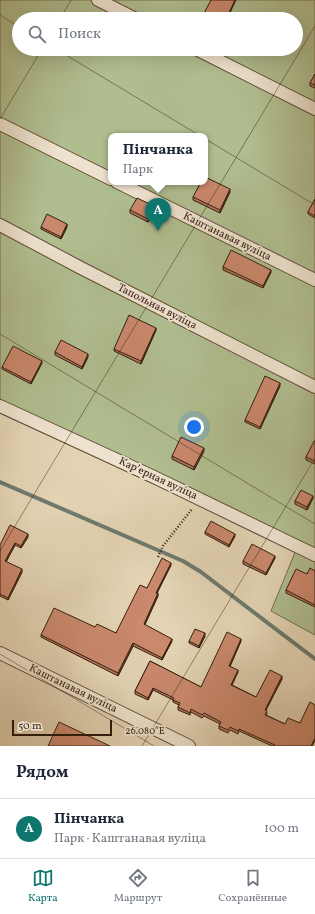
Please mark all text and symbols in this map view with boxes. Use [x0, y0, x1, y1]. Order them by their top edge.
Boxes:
search box [12, 12, 303, 56]
icon: search [26, 23, 48, 45]
text: Поиск [58, 24, 101, 45]
popup [108, 133, 208, 185]
text: Пінчанка [123, 140, 193, 161]
text: Парк [123, 161, 153, 179]
pin: A [145, 198, 171, 231]
street label: Каштанавая вуліца [180, 209, 274, 265]
street label: Тапольная вуліца [115, 280, 200, 334]
your location [184, 417, 204, 437]
street label: Карʼерная вуліца [116, 454, 200, 504]
street label: Каштанавая вуліца [26, 661, 120, 717]
scale bar [12, 718, 112, 737]
text: 50 m [18, 719, 42, 734]
text: 26.080°E [125, 724, 165, 738]
text: Рядом [16, 761, 69, 784]
text: Пінчанка [54, 809, 125, 830]
text: A [24, 820, 34, 838]
text: 100 m [264, 820, 299, 838]
text: Парк · Каштанавая вуліца [54, 830, 206, 848]
tab: Карта [28, 867, 58, 906]
tab: Маршрут [114, 867, 162, 906]
tab: Сохранённые [218, 867, 287, 906]

